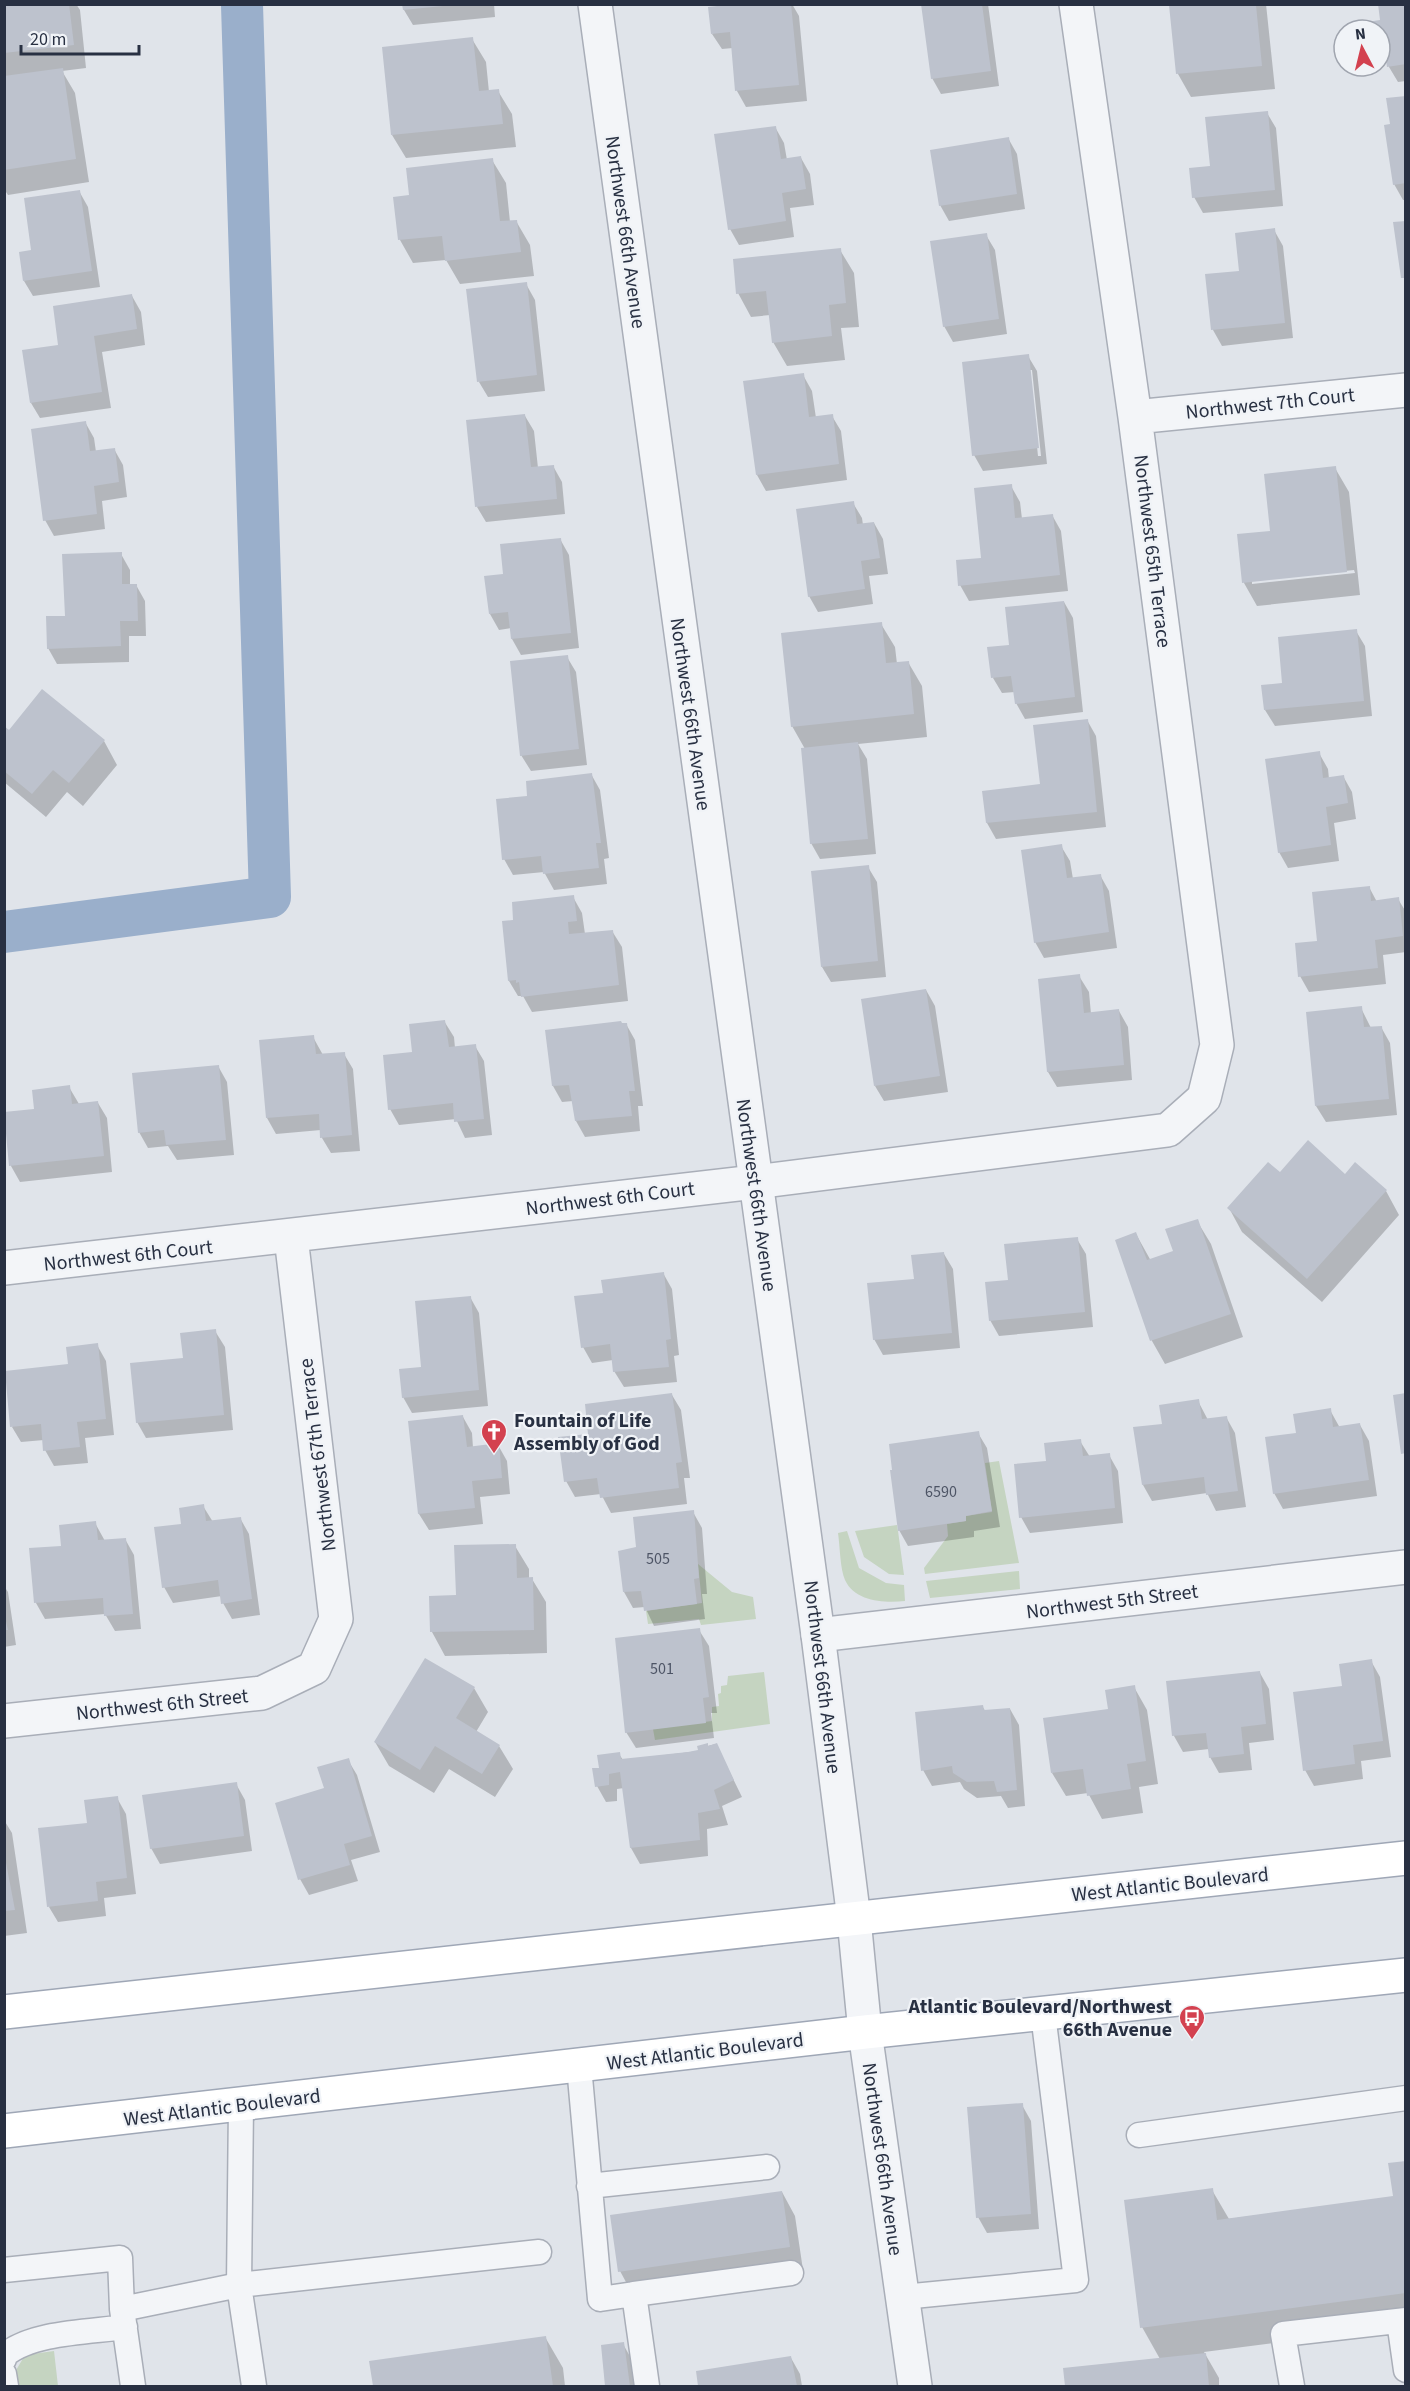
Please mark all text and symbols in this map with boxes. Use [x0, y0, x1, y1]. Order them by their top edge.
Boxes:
scale bar [21, 18, 140, 56]
north arrow [1332, 18, 1392, 78]
text: N [1354, 23, 1367, 46]
text: 20 m [30, 27, 66, 52]
street label: Northwest 66th Avenue [598, 134, 652, 330]
street label: Northwest 7th Court [1184, 381, 1356, 427]
street label: Northwest 65th Terrace [1126, 453, 1178, 649]
street label: Northwest 66th Avenue [663, 616, 717, 812]
street label: Northwest 66th Avenue [729, 1097, 783, 1293]
street label: Northwest 6th Court [524, 1175, 696, 1223]
street label: Northwest 6th Court [42, 1233, 214, 1279]
street label: Northwest 67th Terrace [292, 1357, 344, 1553]
place label: Fountain of Life Assembly of God [513, 1407, 660, 1458]
church icon: Fountain of Life Assembly of God [479, 1417, 509, 1455]
house number: 6590 [925, 1481, 957, 1503]
house number: 505 [646, 1548, 670, 1570]
street label: Northwest 5th Street [1025, 1578, 1200, 1626]
street label: Northwest 66th Avenue [796, 1579, 848, 1775]
house number: 501 [650, 1658, 674, 1680]
street label: Northwest 6th Street [75, 1682, 250, 1728]
street label: West Atlantic Boulevard [1070, 1861, 1270, 1909]
place label: Atlantic Boulevard/Northwest 66th Avenue [908, 1993, 1172, 2044]
bus stop icon: Atlantic Boulevard/Northwest 66th Avenue [1177, 2003, 1207, 2041]
street label: West Atlantic Boulevard [605, 2026, 805, 2078]
street label: Northwest 66th Avenue [855, 2061, 909, 2257]
street label: West Atlantic Boulevard [122, 2082, 322, 2134]

